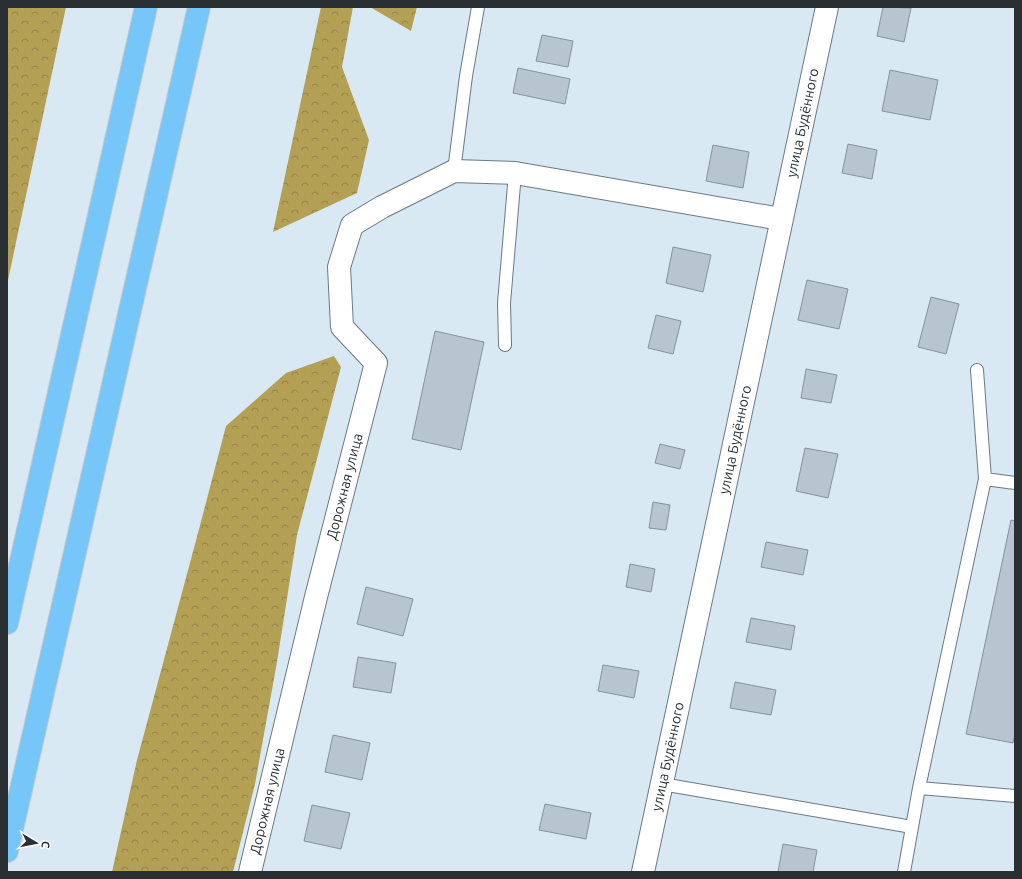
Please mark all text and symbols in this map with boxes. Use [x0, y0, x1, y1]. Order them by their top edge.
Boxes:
street label: улица Будённого [783, 67, 822, 179]
street label: улица Будённого [716, 384, 754, 496]
street label: Дорожная улица [323, 432, 366, 541]
street label: улица Будённого [648, 701, 687, 813]
street label: Дорожная улица [247, 746, 288, 856]
north arrow [16, 823, 56, 863]
text: С [39, 840, 52, 849]

